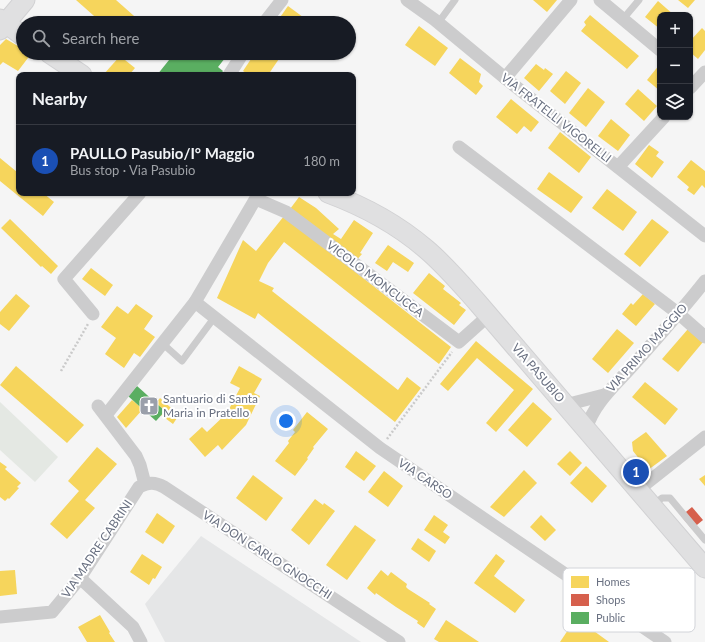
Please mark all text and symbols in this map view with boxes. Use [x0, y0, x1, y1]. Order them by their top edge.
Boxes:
map controls [657, 12, 693, 120]
button: + [657, 12, 693, 48]
search box [16, 16, 356, 60]
icon: search [30, 27, 52, 49]
text: Search here [62, 29, 139, 47]
button: − [657, 48, 693, 84]
street label: VIA FRATELLI VIGORELLI [498, 70, 615, 165]
button: layers [657, 84, 693, 120]
text: Nearby [32, 88, 87, 109]
text: PAULLO Pasubio/I° Maggio [70, 144, 255, 162]
text: 1 [41, 153, 49, 169]
text: 180 m [303, 153, 340, 169]
text: Bus stop · Via Pasubio [70, 162, 195, 178]
street label: VICOLO MONCUCCA [324, 237, 428, 321]
street label: VIA PRIMO MAGGIO [603, 300, 691, 395]
street label: VIA PASUBIO [509, 340, 568, 405]
place label: Santuario di Santa Maria in Pratello [163, 391, 258, 420]
church icon: Santuario di Santa Maria in Pratello [138, 395, 160, 417]
your location [276, 411, 296, 431]
street label: VIA CARSO [395, 455, 456, 502]
pin: 1 [623, 457, 649, 487]
street label: VIA MADRE CABRINI [58, 497, 135, 601]
street label: VIA DON CARLO GNOCCHI [200, 507, 335, 602]
legend [563, 568, 695, 632]
text: Homes [596, 575, 630, 588]
text: Shops [596, 593, 625, 606]
text: Public [596, 611, 625, 624]

